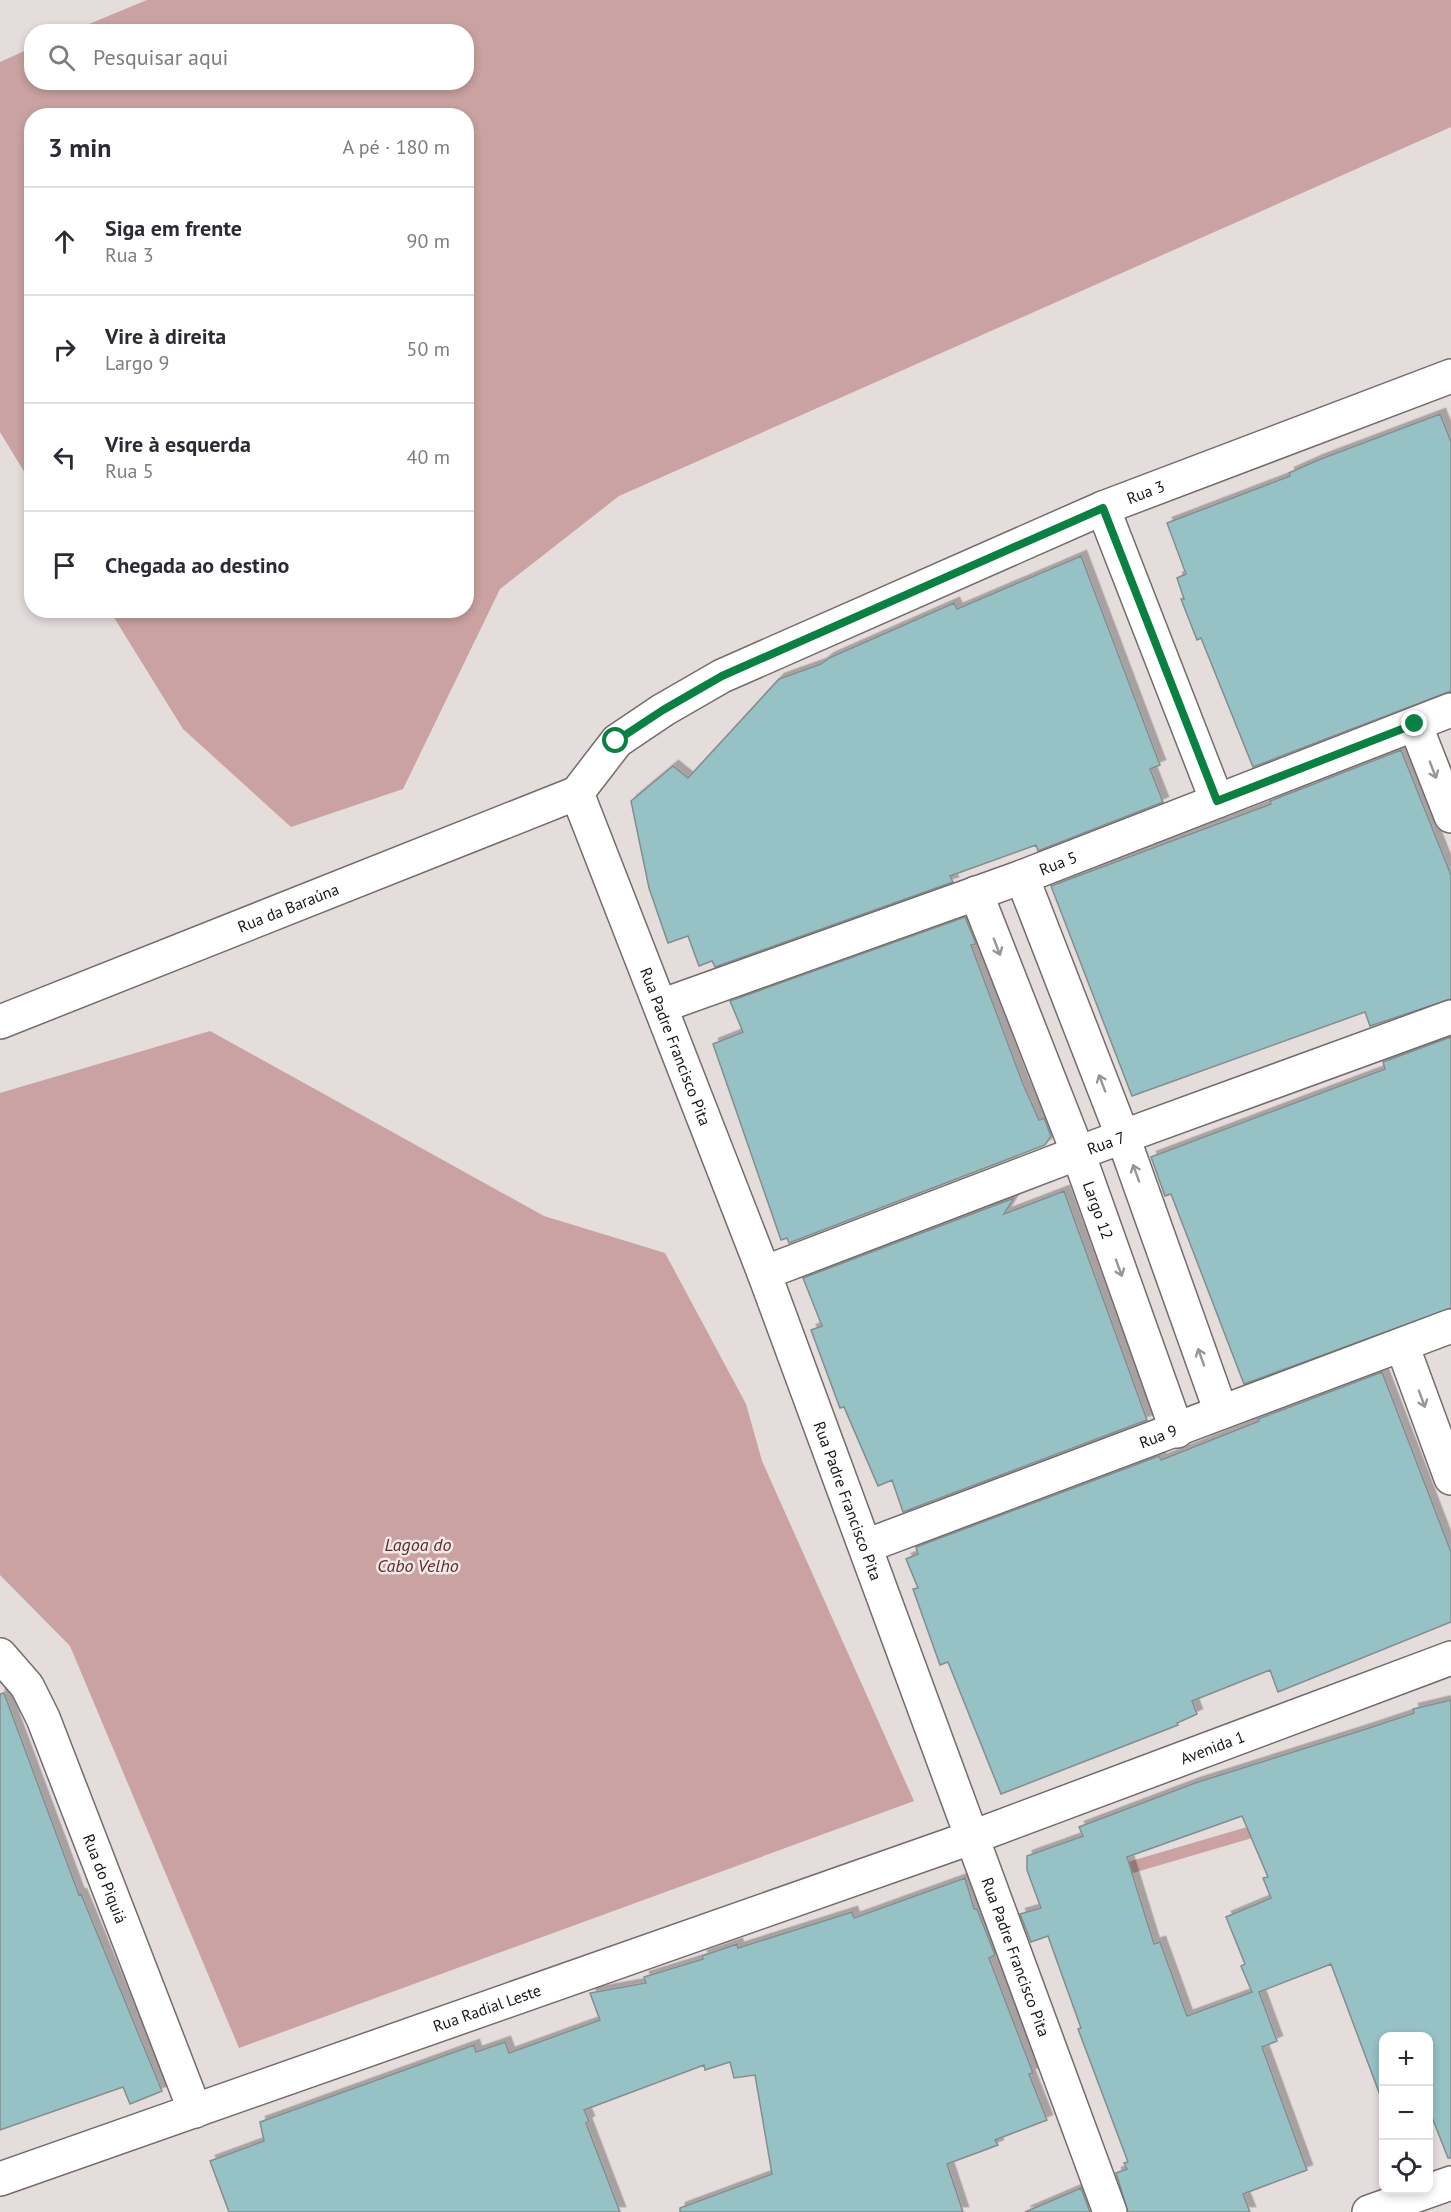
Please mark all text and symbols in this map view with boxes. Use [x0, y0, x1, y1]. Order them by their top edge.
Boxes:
search box [24, 24, 474, 90]
icon: search [45, 41, 78, 74]
text: Pesquisar aqui [93, 43, 229, 71]
text: 3 min [48, 131, 111, 164]
text: A pé · 180 m [343, 134, 450, 160]
text: Siga em frente [105, 214, 242, 242]
icon: ahead [48, 225, 81, 258]
text: 90 m [407, 228, 450, 254]
text: Rua 3 [105, 242, 154, 268]
text: Vire à direita [105, 322, 226, 350]
icon: right [48, 333, 81, 366]
text: 50 m [407, 336, 450, 362]
text: Largo 9 [105, 350, 169, 376]
text: Vire à esquerda [105, 430, 251, 458]
icon: left [48, 441, 81, 474]
text: 40 m [407, 444, 450, 470]
text: Rua 5 [105, 458, 154, 484]
street label: Rua 3 [1124, 476, 1167, 508]
icon: arrive [48, 549, 81, 582]
text: Chegada ao destino [105, 551, 289, 579]
route end [1401, 710, 1427, 736]
route start [602, 727, 628, 753]
one-way arrow [1428, 760, 1439, 779]
street label: Rua 5 [1036, 847, 1080, 879]
street label: Rua da Baraúna [235, 879, 342, 937]
one-way arrow [993, 938, 1004, 956]
street label: Rua Padre Francisco Pita [636, 965, 716, 1128]
one-way arrow [1095, 1074, 1106, 1092]
street label: Rua 7 [1084, 1127, 1128, 1159]
one-way arrow [1129, 1164, 1140, 1183]
street label: Largo 12 [1079, 1178, 1118, 1242]
one-way arrow [1114, 1258, 1125, 1277]
one-way arrow [1195, 1348, 1206, 1367]
one-way arrow [1417, 1390, 1428, 1408]
street label: Rua Padre Francisco Pita [810, 1419, 886, 1583]
street label: Rua 9 [1136, 1420, 1180, 1452]
water label: Lagoa do Cabo Velho [377, 1533, 459, 1577]
street label: Avenida 1 [1177, 1726, 1247, 1768]
street label: Rua do Piquiá [79, 1831, 131, 1926]
street label: Rua Padre Francisco Pita [978, 1875, 1054, 2039]
street label: Rua Radial Leste [430, 1980, 543, 2036]
map controls [1379, 2032, 1433, 2194]
button: + [1379, 2032, 1433, 2086]
button: − [1379, 2086, 1433, 2140]
button: locate [1379, 2140, 1433, 2194]

